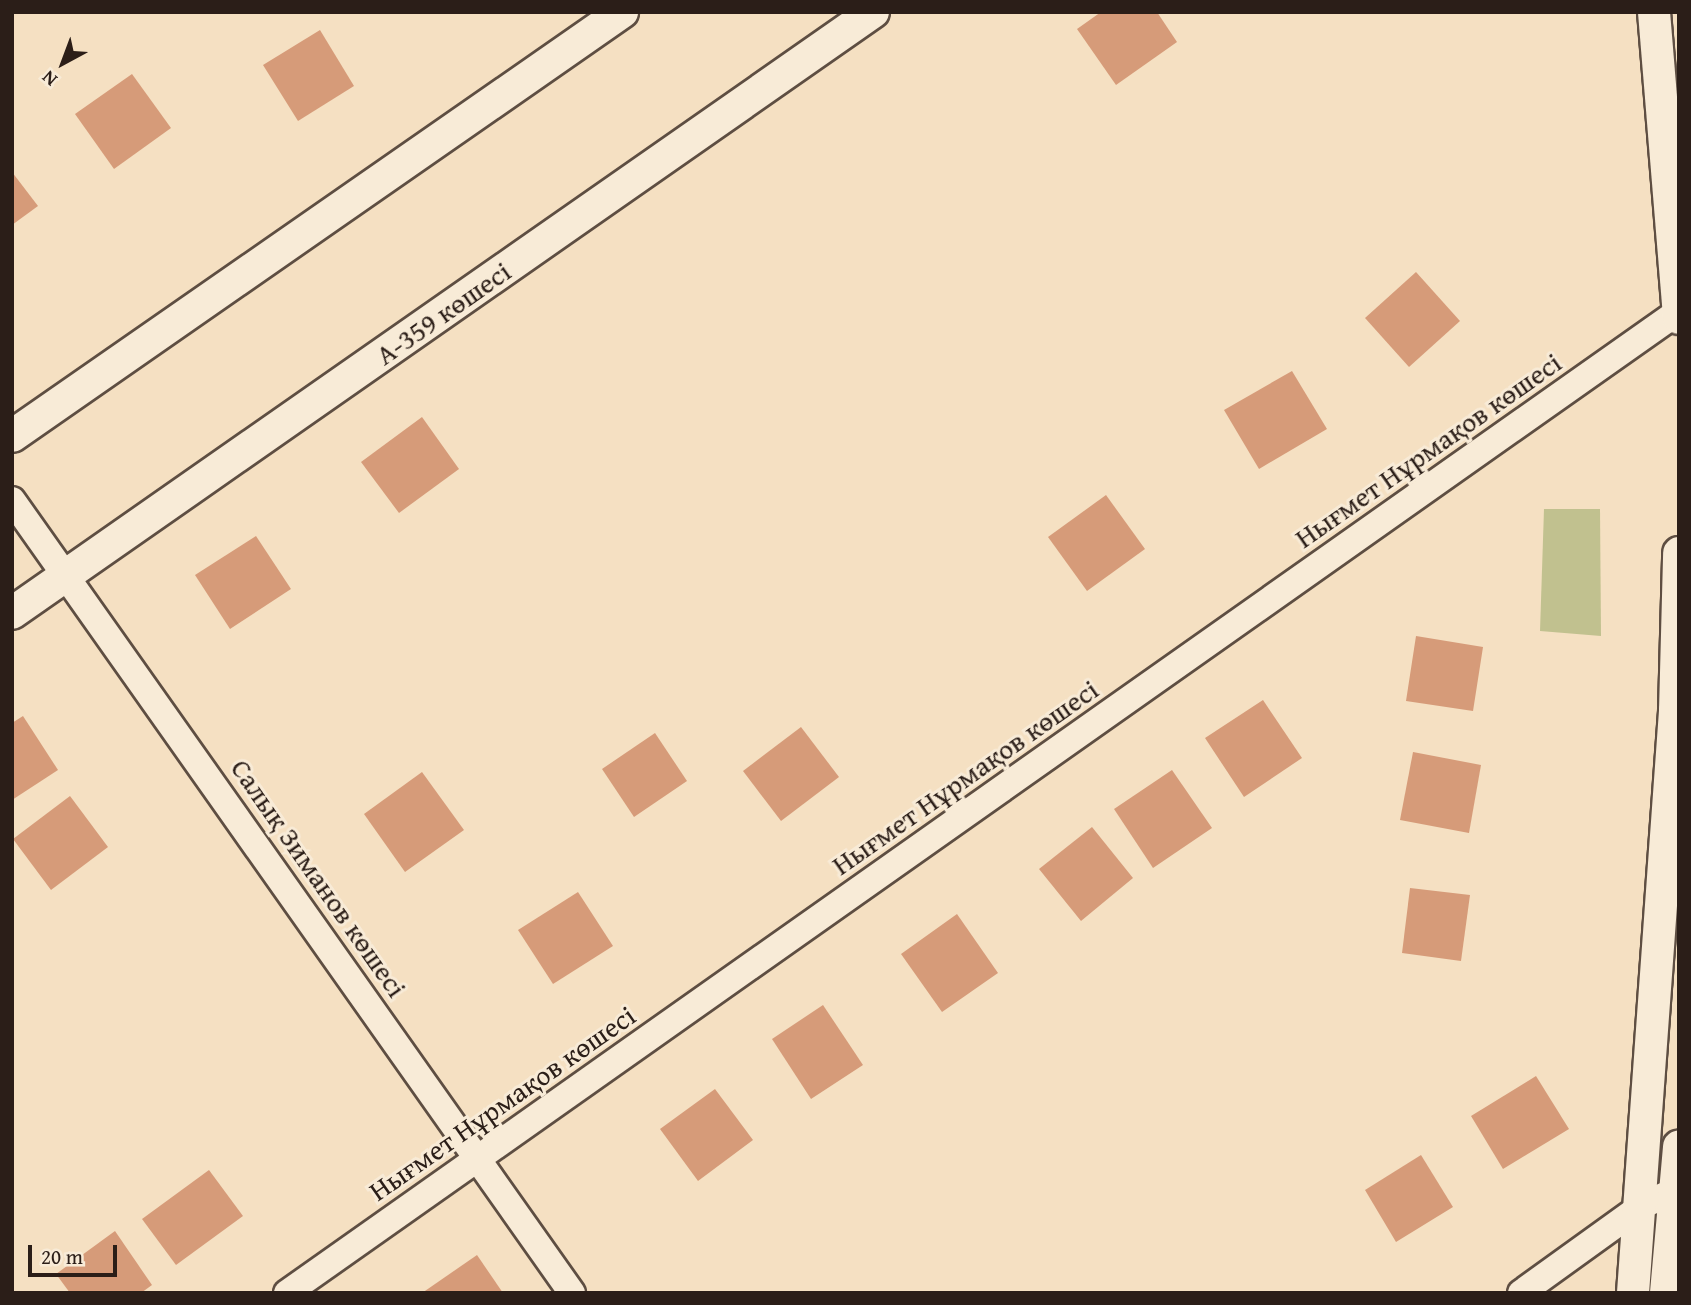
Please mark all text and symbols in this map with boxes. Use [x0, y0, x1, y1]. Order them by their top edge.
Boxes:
north arrow [28, 28, 98, 98]
text: N [35, 64, 63, 94]
street label: А-359 көшесі [369, 254, 517, 372]
street label: Нығмет Нұрмақов көшесі [1288, 345, 1568, 555]
street label: Нығмет Нұрмақов көшесі [825, 672, 1105, 882]
street label: Салық Зиманов көшесі [224, 752, 414, 1004]
street label: Нығмет Нұрмақов көшесі [362, 998, 642, 1208]
scale bar [32, 1232, 121, 1276]
text: 20 m [41, 1241, 83, 1272]

